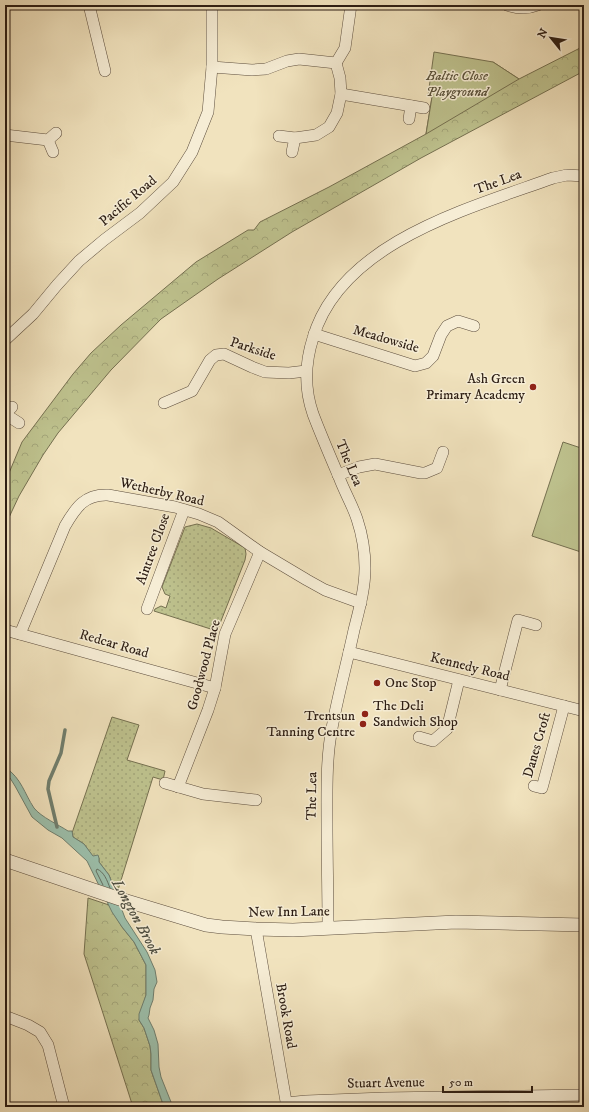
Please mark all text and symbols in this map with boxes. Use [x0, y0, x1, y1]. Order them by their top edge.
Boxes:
north arrow [531, 18, 571, 58]
text: N [535, 26, 552, 41]
park label: Baltic Close Playground [425, 67, 490, 101]
street label: The Lea [472, 165, 524, 199]
street label: Pacific Road [96, 172, 160, 230]
street label: Meadowside [351, 321, 421, 357]
street label: Parkside [228, 333, 278, 365]
place label: Ash Green Primary Academy [426, 370, 526, 404]
marker: Ash Green Primary Academy [528, 382, 538, 392]
street label: The Lea [331, 437, 367, 489]
street label: Wetherby Road [117, 473, 206, 510]
street label: Aintree Close [132, 511, 174, 587]
street label: Goodwood Place [183, 618, 225, 712]
street label: Redcar Road [77, 626, 151, 662]
street label: Kennedy Road [428, 648, 512, 686]
place label: One Stop [385, 674, 437, 692]
marker: One Stop [372, 678, 382, 688]
place label: The Deli Sandwich Shop [373, 697, 458, 731]
place label: Trentsun Tanning Centre [266, 707, 356, 741]
marker: The Deli Sandwich Shop [360, 709, 370, 719]
street label: Danes Croft [519, 710, 555, 780]
marker: Trentsun Tanning Centre [358, 719, 368, 729]
street label: The Lea [303, 772, 321, 820]
water label: Longton Brook [107, 875, 165, 959]
street label: New Inn Lane [248, 902, 330, 922]
street label: Brook Road [271, 982, 301, 1050]
scale bar [443, 1068, 532, 1094]
street label: Stuart Avenue [347, 1073, 425, 1093]
text: 50 m [449, 1075, 473, 1090]

